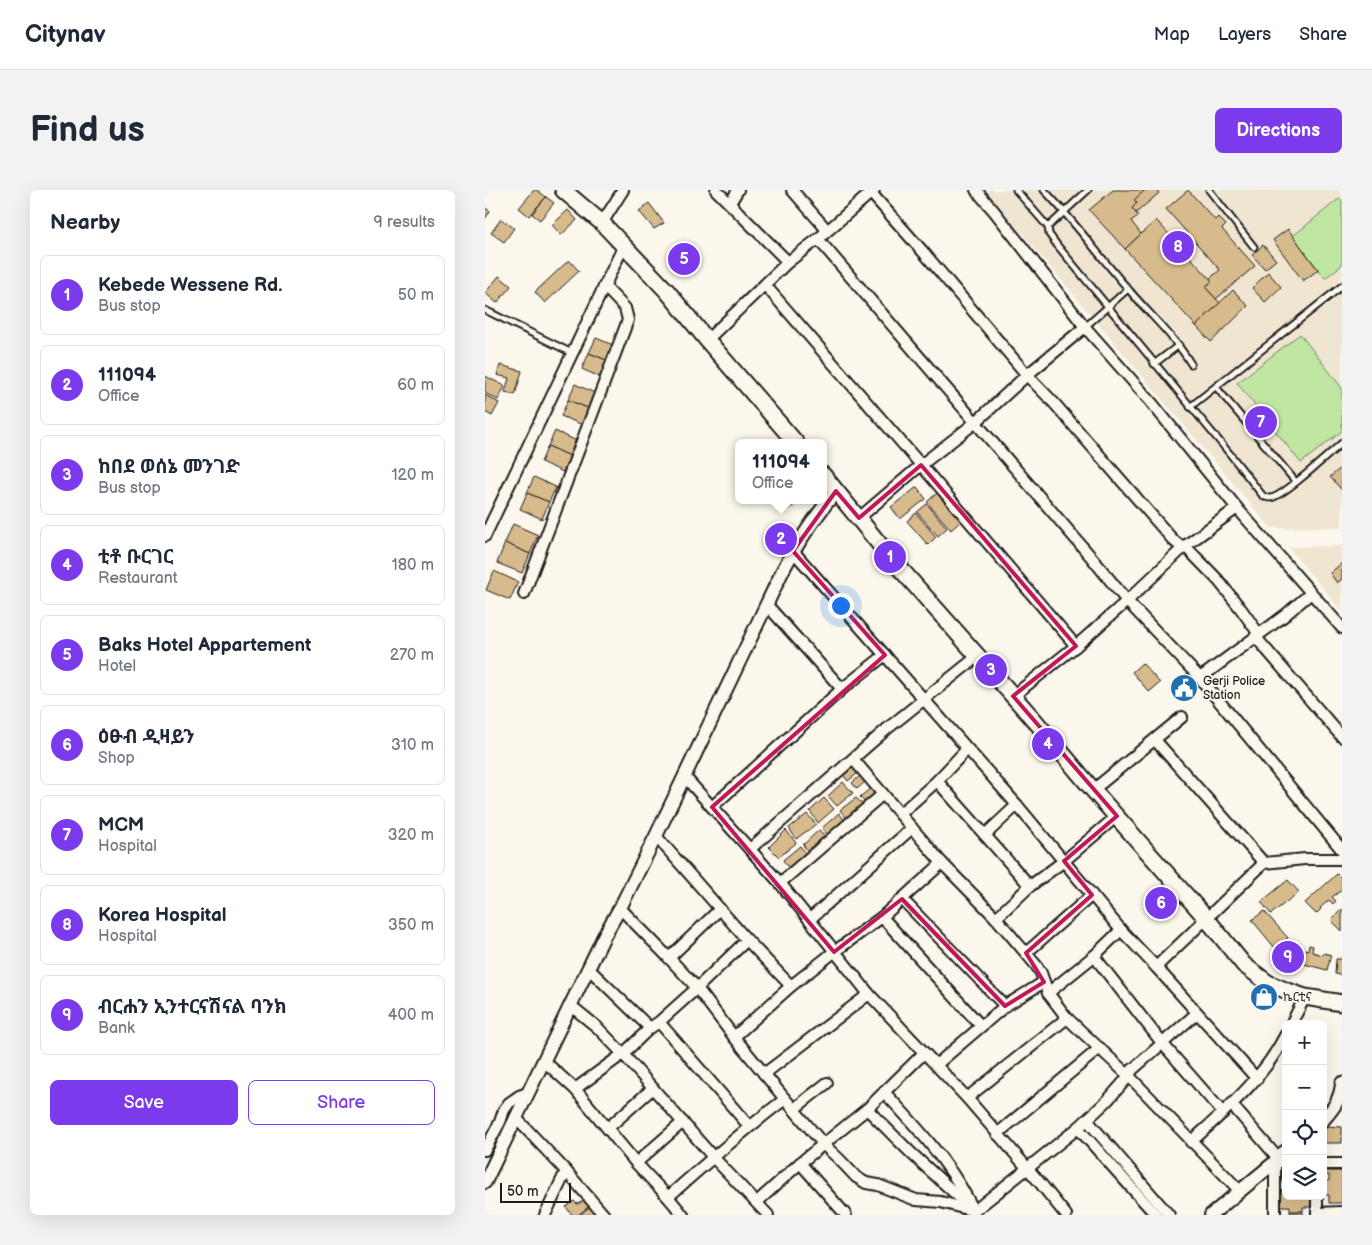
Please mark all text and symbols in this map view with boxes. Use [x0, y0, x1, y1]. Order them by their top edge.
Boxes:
text: Citynav [25, 20, 106, 49]
text: Map [1154, 24, 1190, 45]
text: Layers [1218, 24, 1271, 45]
text: Share [1299, 24, 1347, 45]
button: Directions [1215, 108, 1342, 153]
text: Find us [30, 109, 145, 152]
text: Nearby [50, 210, 120, 235]
text: 9 results [373, 213, 435, 232]
pin: 8 [1162, 228, 1194, 266]
pin: 5 [668, 240, 700, 278]
text: Kebede Wessene Rd. [98, 274, 282, 297]
text: 1 [64, 286, 70, 305]
text: 50 m [398, 286, 434, 305]
text: Bus stop [98, 297, 161, 316]
text: 111094 [98, 364, 156, 387]
text: 2 [62, 376, 72, 395]
text: 60 m [397, 376, 434, 395]
text: Office [98, 387, 140, 406]
pin: 7 [1245, 403, 1277, 441]
popup [735, 439, 827, 504]
text: 111094 [752, 451, 810, 474]
text: ከበደ ወሰኔ መንገድ [98, 456, 240, 479]
text: 3 [62, 466, 72, 485]
text: 120 m [391, 466, 434, 485]
text: Office [752, 474, 794, 493]
text: Bus stop [98, 479, 161, 498]
pin: 2 [765, 520, 797, 558]
pin: 1 [874, 538, 906, 576]
text: ቲቶ ቡርገር [98, 546, 174, 569]
text: 4 [62, 556, 72, 575]
text: 180 m [392, 556, 434, 575]
text: Restaurant [98, 569, 178, 588]
your location [828, 593, 854, 619]
text: Baks Hotel Appartement [98, 634, 311, 657]
text: 5 [62, 646, 72, 665]
text: 270 m [390, 646, 434, 665]
pin: 3 [975, 651, 1007, 689]
text: Hotel [98, 657, 136, 676]
public building icon: Gerji Police Station [1169, 673, 1199, 703]
place label: Gerji Police Station [1203, 674, 1265, 703]
pin: 4 [1032, 725, 1064, 763]
text: ዕፁብ ዲዛይን [98, 726, 195, 749]
text: 6 [62, 736, 72, 755]
text: 310 m [391, 736, 434, 755]
text: Shop [98, 749, 135, 768]
text: MCM [98, 814, 144, 837]
text: 7 [63, 826, 71, 845]
text: 320 m [388, 826, 434, 845]
text: Hospital [98, 837, 157, 856]
pin: 6 [1145, 884, 1177, 922]
text: Korea Hospital [98, 904, 227, 927]
text: 8 [62, 916, 72, 935]
text: 350 m [388, 916, 434, 935]
text: Hospital [98, 927, 157, 946]
pin: 9 [1272, 938, 1304, 976]
shop icon: ኬርቲና [1249, 982, 1279, 1012]
place label: ኬርቲና [1283, 990, 1312, 1005]
text: ብርሐን ኢንተርናሽናል ባንክ [98, 996, 287, 1019]
text: 9 [62, 1006, 72, 1025]
text: 400 m [388, 1006, 434, 1025]
text: Bank [98, 1019, 135, 1038]
map controls [1282, 1020, 1327, 1200]
button: + [1282, 1020, 1327, 1065]
button: − [1282, 1065, 1327, 1110]
button: Save [50, 1080, 238, 1125]
button: Share [248, 1080, 435, 1125]
button: locate [1282, 1110, 1327, 1155]
button: layers [1282, 1155, 1327, 1200]
scale bar [500, 1180, 571, 1203]
text: 50 m [507, 1183, 539, 1200]

